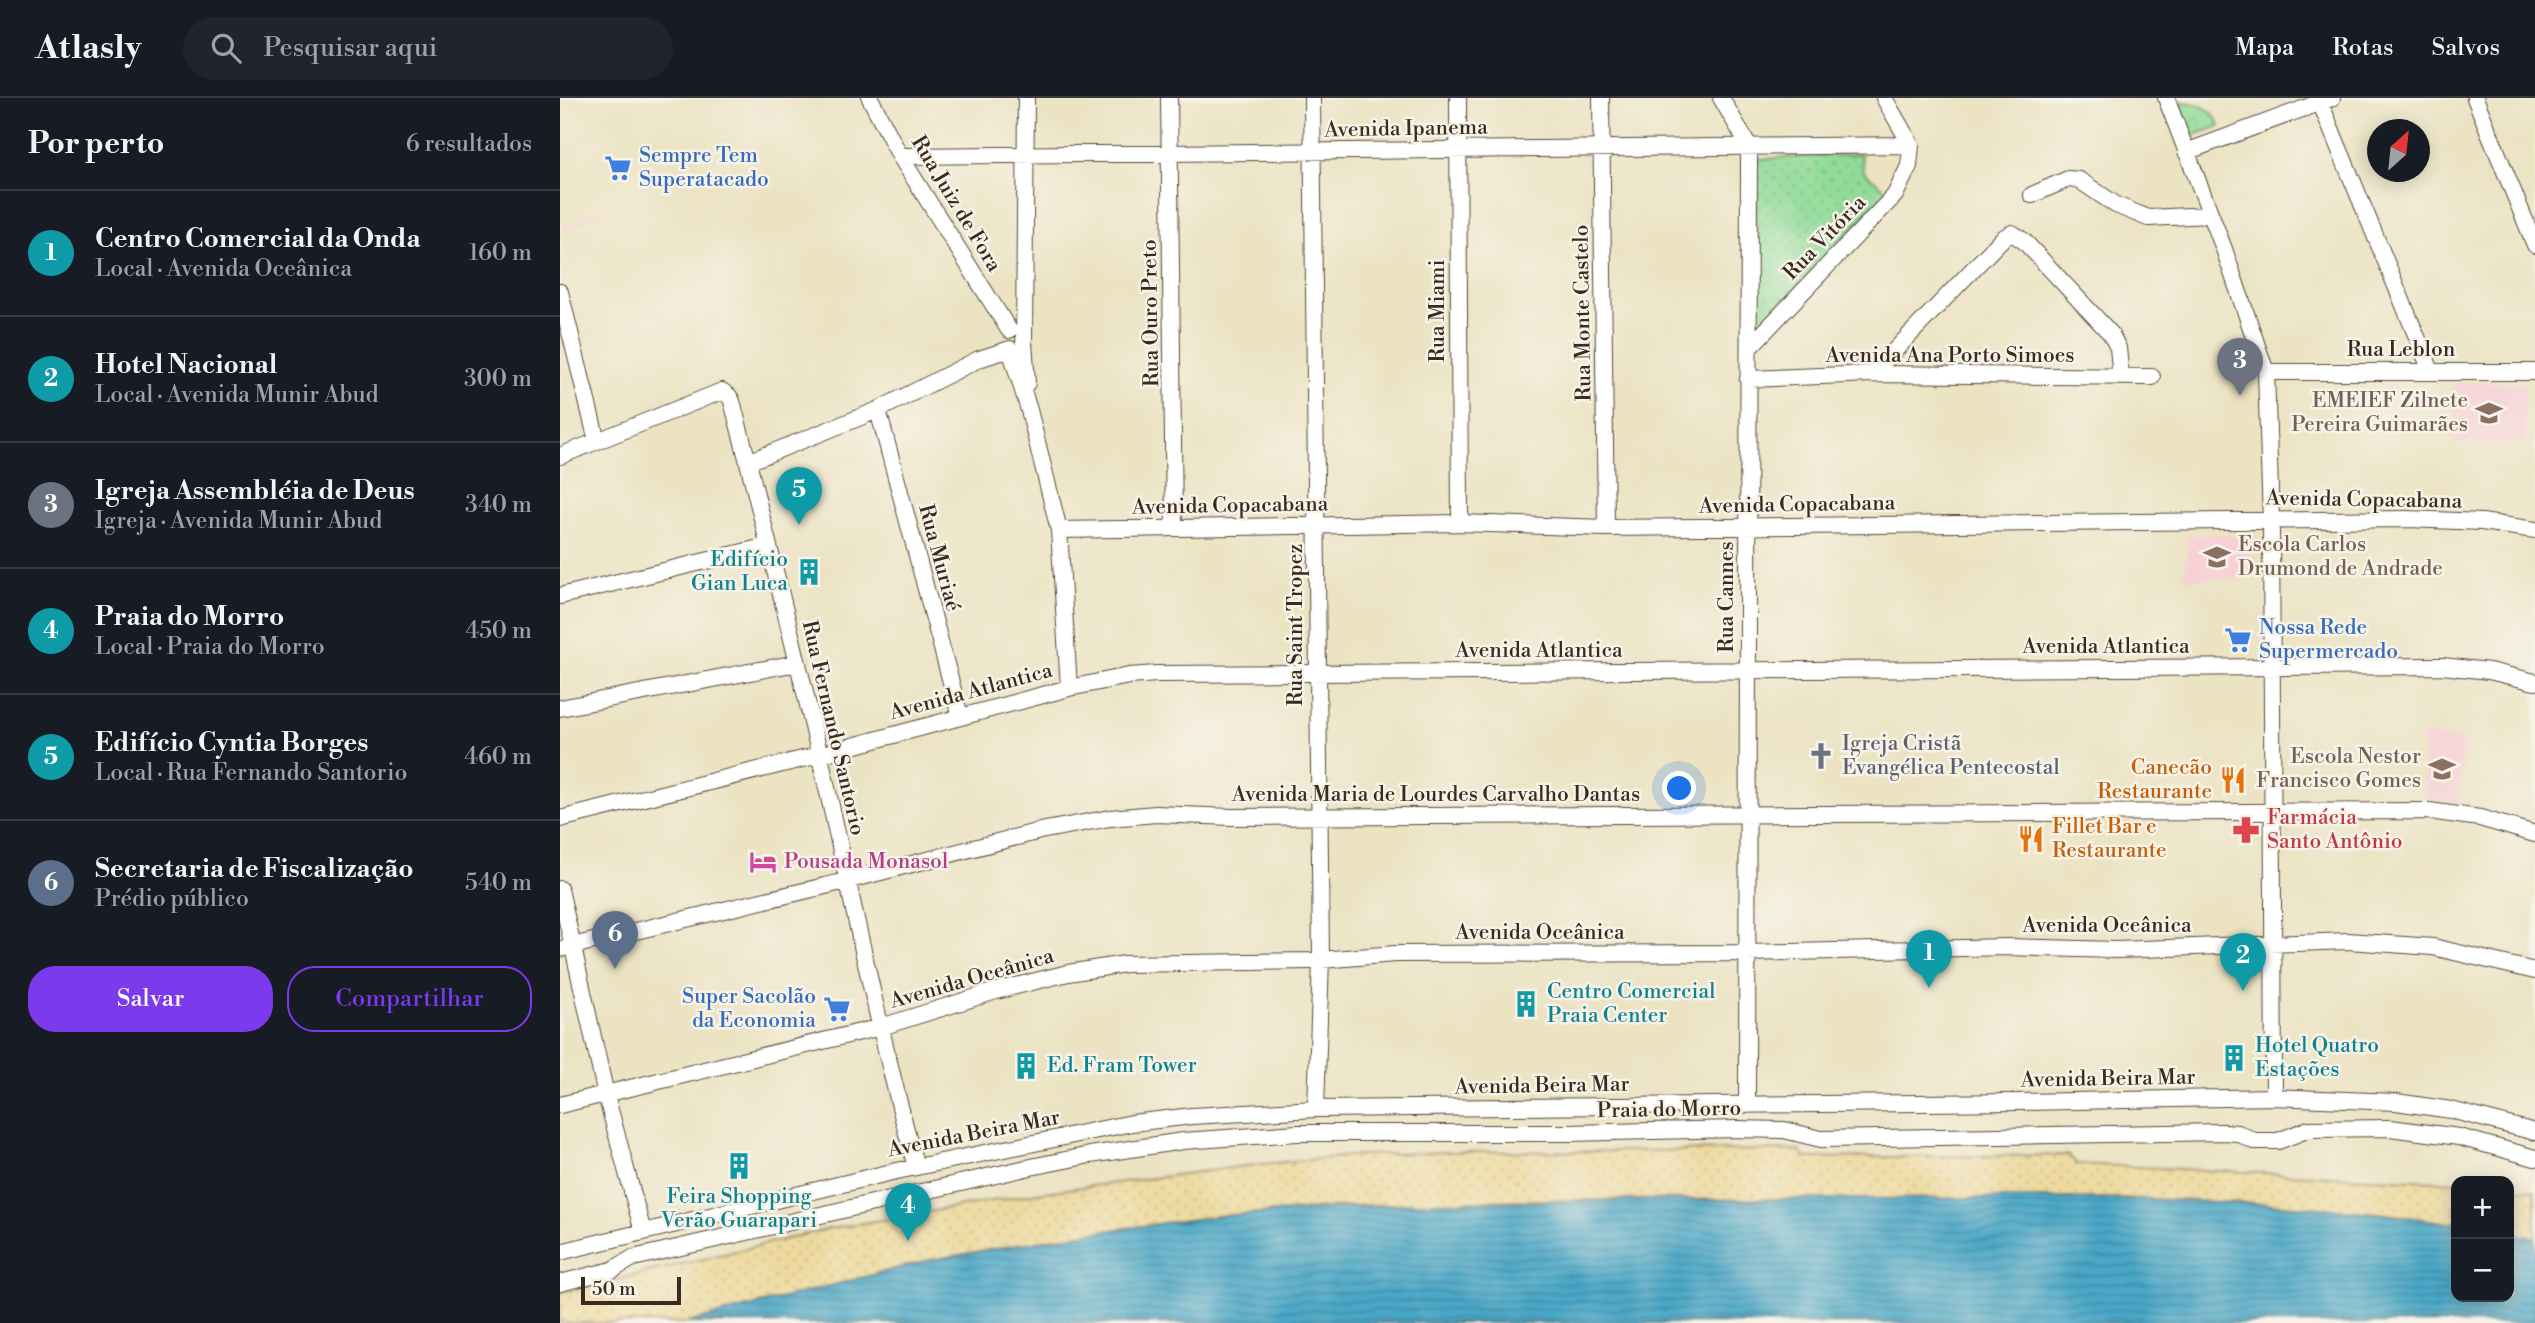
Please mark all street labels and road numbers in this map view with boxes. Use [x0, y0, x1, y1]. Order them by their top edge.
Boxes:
street label: Avenida Ipanema [1323, 115, 1488, 143]
street label: Rua Juiz de Fora [905, 131, 1007, 277]
street label: Rua Vitória [1778, 190, 1872, 286]
street label: Rua Monte Castelo [1568, 224, 1598, 402]
street label: Rua Ouro Preto [1137, 239, 1165, 387]
street label: Rua Miami [1425, 259, 1451, 362]
street label: Rua Leblon [2347, 337, 2456, 363]
street label: Avenida Ana Porto Simoes [1824, 343, 2075, 369]
street label: Avenida Copacabana [2265, 485, 2463, 515]
street label: Avenida Copacabana [1698, 490, 1896, 520]
street label: Avenida Copacabana [1131, 491, 1329, 521]
street label: Rua Muriaé [912, 502, 966, 614]
street label: Rua Cannes [1714, 541, 1740, 653]
street label: Rua Saint Tropez [1283, 544, 1309, 706]
street label: Rua Fernando Santorio [796, 618, 870, 838]
street label: Avenida Atlantica [2021, 634, 2190, 660]
street label: Avenida Atlantica [1454, 638, 1623, 664]
street label: Avenida Atlantica [886, 658, 1056, 726]
street label: Avenida Maria de Lourdes Carvalho Dantas [1231, 782, 1640, 808]
street label: Avenida Oceânica [2021, 913, 2192, 939]
street label: Avenida Oceânica [1454, 920, 1625, 946]
street label: Avenida Oceânica [886, 943, 1057, 1015]
street label: Avenida Beira Mar [2019, 1064, 2196, 1094]
street label: Avenida Beira Mar [1453, 1071, 1630, 1101]
street label: Praia do Morro [1597, 1096, 1741, 1124]
street label: Avenida Beira Mar [885, 1105, 1062, 1164]

